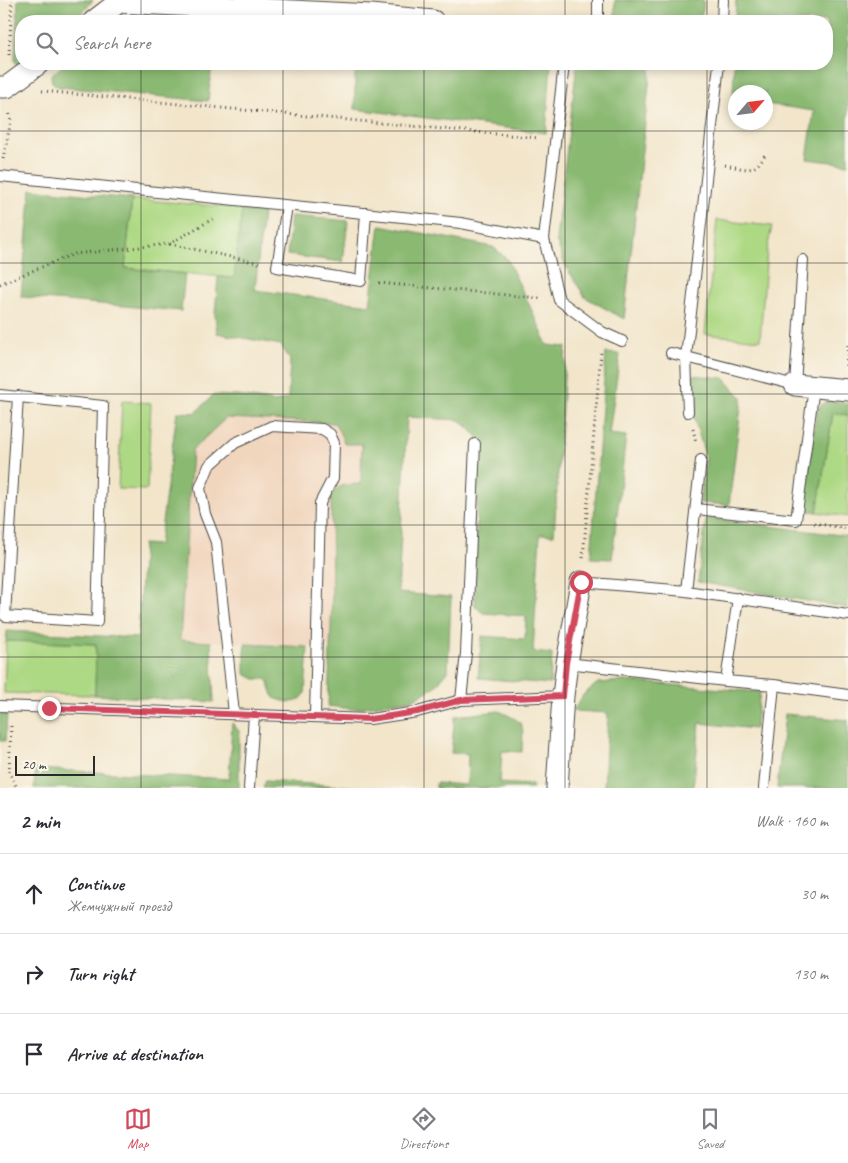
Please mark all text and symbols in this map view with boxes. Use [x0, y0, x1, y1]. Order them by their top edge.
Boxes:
search box [15, 15, 833, 70]
icon: search [33, 29, 61, 57]
text: Search here [73, 31, 150, 55]
north arrow [728, 85, 773, 130]
route start [570, 571, 593, 594]
route end [38, 697, 61, 720]
scale bar [15, 753, 95, 776]
text: 20 m [22, 756, 46, 773]
text: 2 min [20, 808, 60, 834]
text: Walk · 160 m [756, 811, 828, 831]
text: Continue [67, 872, 124, 896]
icon: ahead [20, 880, 48, 908]
text: 30 m [801, 884, 828, 904]
text: Жемчужный проезд [67, 896, 171, 916]
icon: right [20, 960, 48, 988]
text: Turn right [67, 962, 134, 986]
text: 130 m [794, 964, 828, 984]
icon: arrive [20, 1040, 48, 1068]
text: Arrive at destination [67, 1042, 203, 1066]
tab: Map [124, 1105, 152, 1152]
tab: Directions [400, 1105, 448, 1152]
tab: Saved [696, 1105, 724, 1152]

